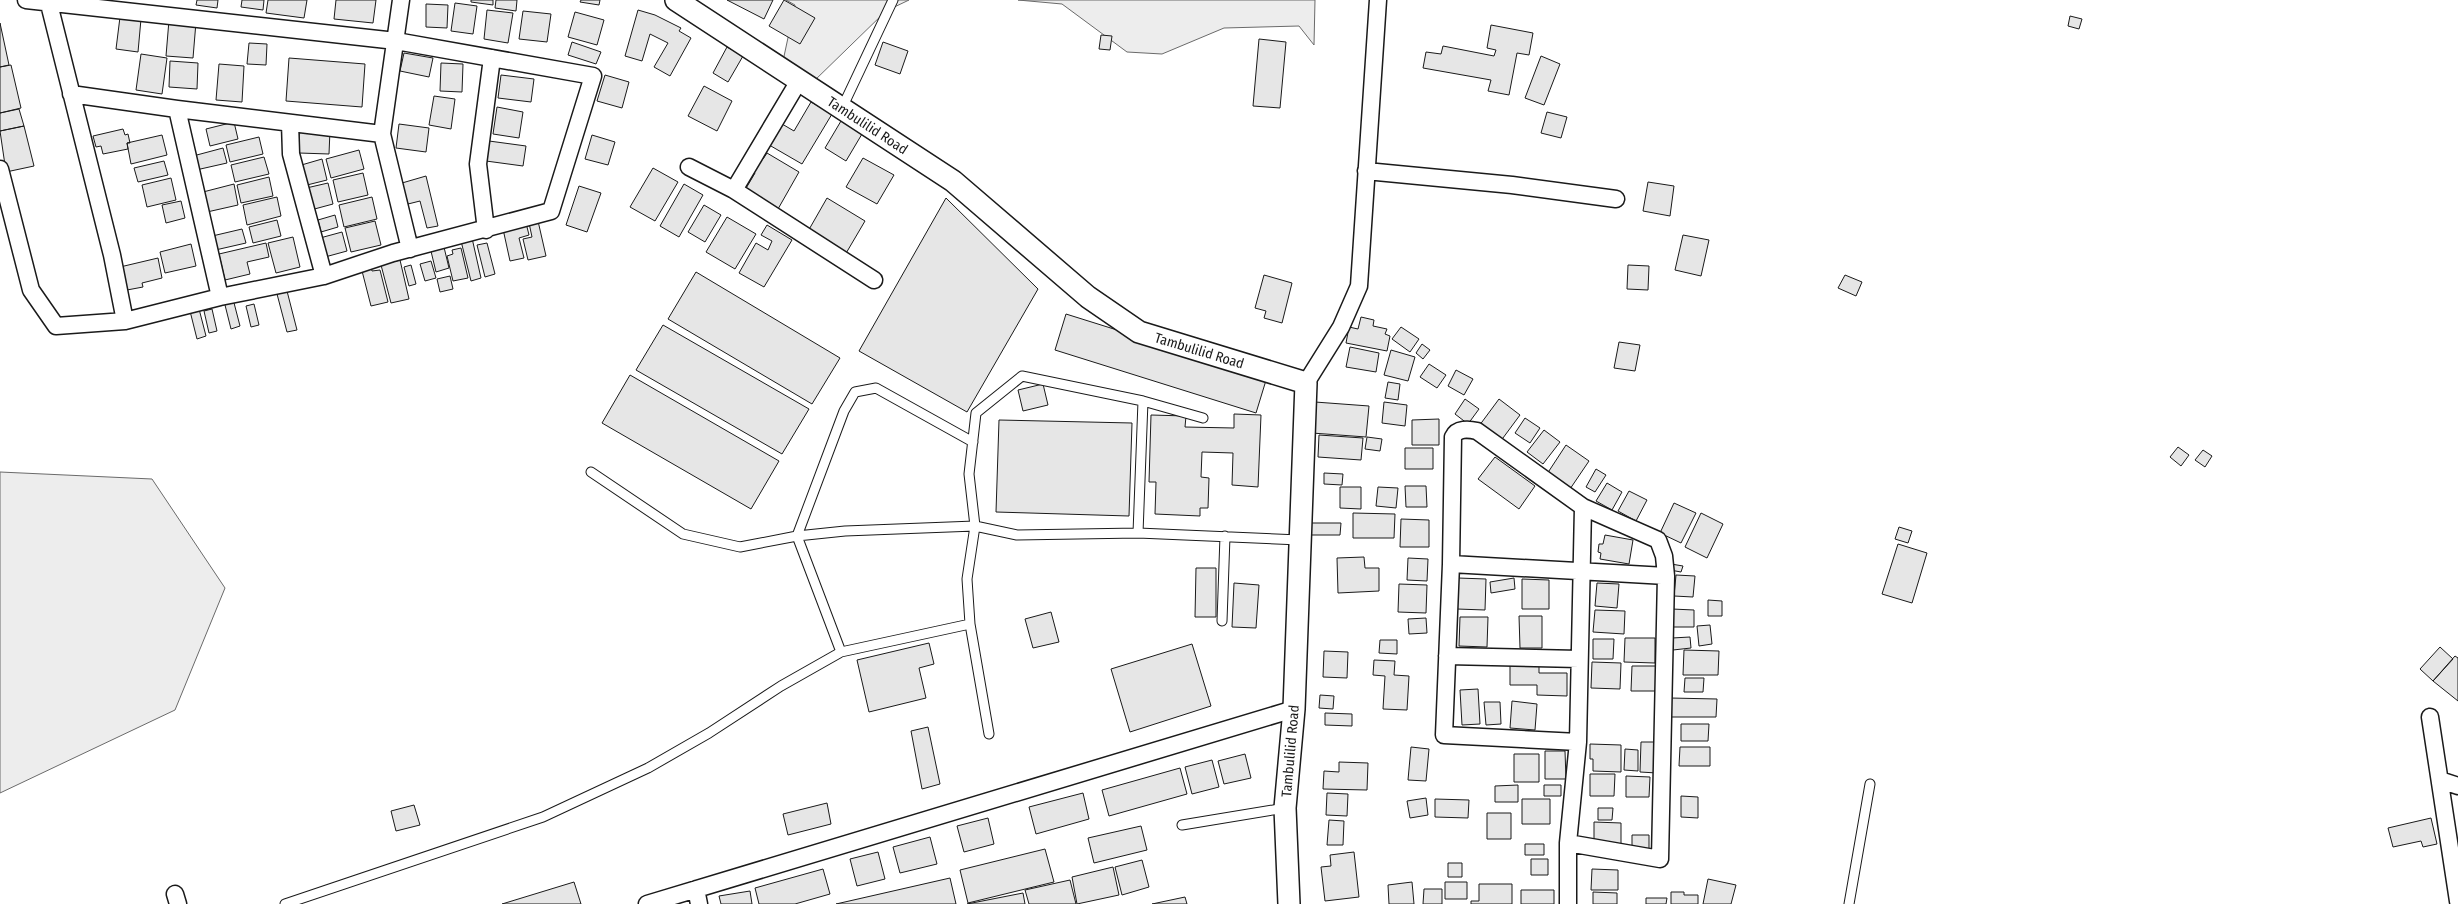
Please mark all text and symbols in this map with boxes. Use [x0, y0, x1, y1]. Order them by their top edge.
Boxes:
street label: Tambulilid Road [824, 93, 911, 158]
street label: Tambulilid Road [1153, 329, 1246, 373]
street label: Tambulilid Road [1278, 704, 1303, 798]

